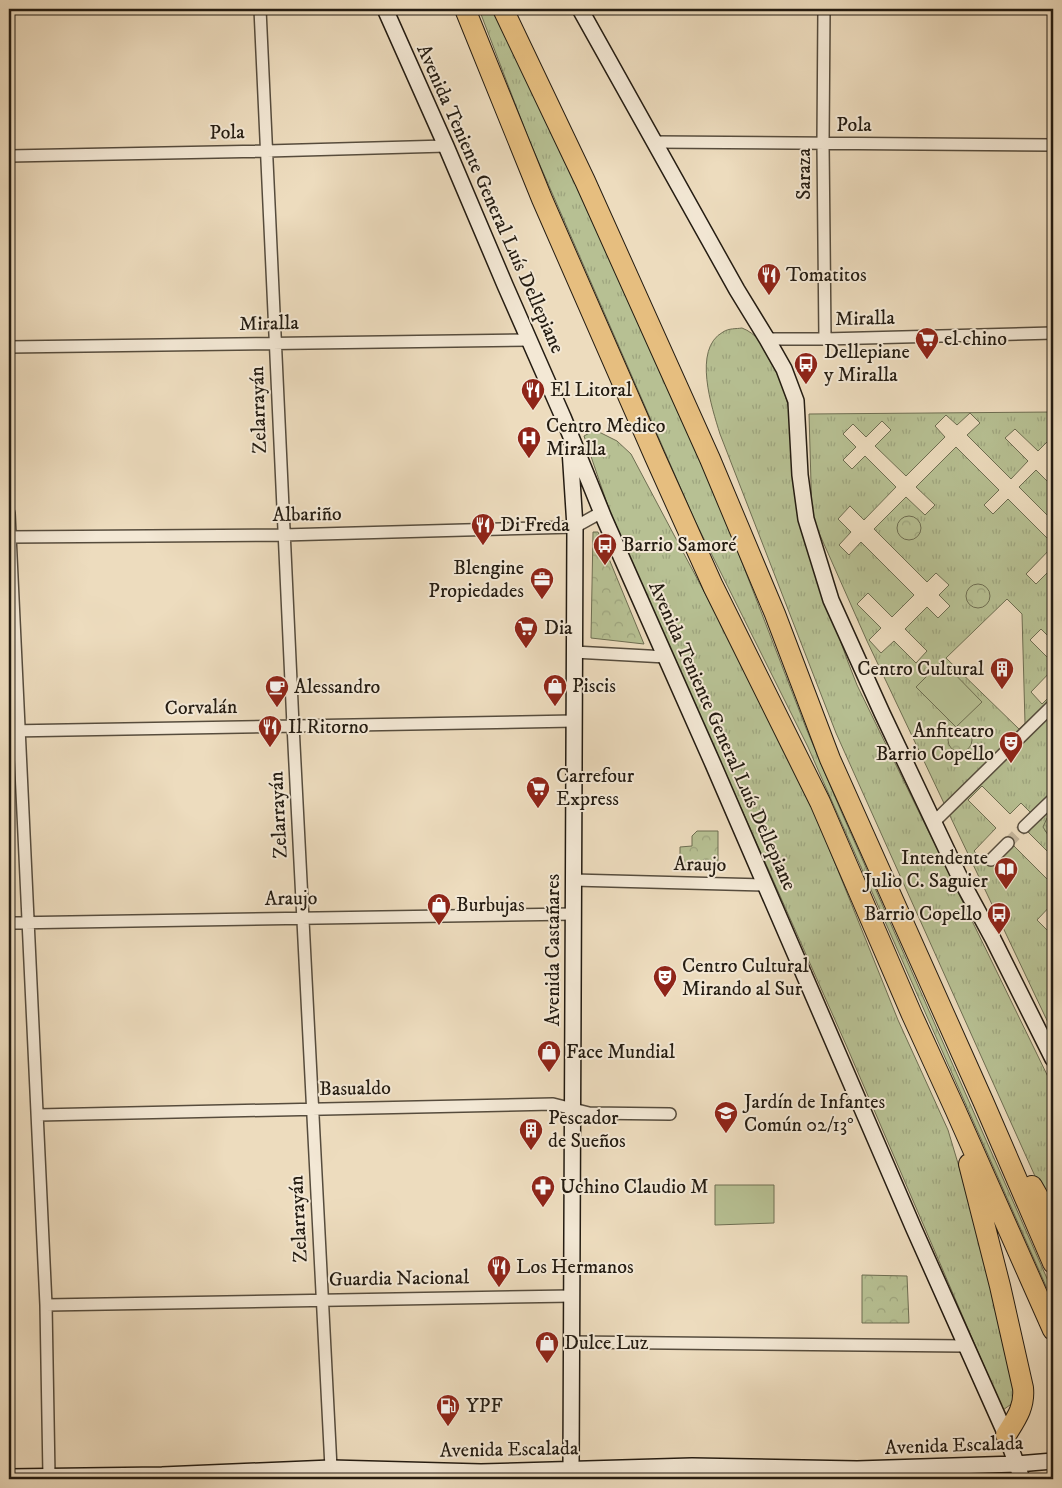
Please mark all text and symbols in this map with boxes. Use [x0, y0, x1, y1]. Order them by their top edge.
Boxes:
street label: Avenida Teniente General Luís Dellepiane [410, 41, 570, 357]
street label: Pola [836, 113, 872, 138]
street label: Pola [209, 120, 245, 146]
street label: Saraza [792, 147, 817, 200]
restaurant icon: Tomatitos [756, 262, 782, 296]
place label: Tomatitos [786, 263, 867, 288]
street label: Miralla [835, 306, 896, 332]
street label: Miralla [239, 311, 300, 337]
supermarket icon: el chino [914, 326, 940, 360]
place label: el chino [944, 327, 1007, 352]
place label: Dellepiane y Miralla [824, 340, 910, 388]
bus stop icon: Dellepiane y Miralla [793, 351, 819, 385]
street label: Zelarrayán [245, 365, 273, 454]
restaurant icon: El Litoral [520, 377, 546, 411]
place label: El Litoral [550, 378, 632, 403]
place label: Centro Medico Miralla [546, 414, 666, 462]
hospital icon: Centro Medico Miralla [516, 425, 542, 459]
street label: Albariño [272, 502, 342, 528]
restaurant icon: Di Freda [470, 512, 496, 546]
place label: Di Freda [500, 513, 570, 538]
bus stop icon: Barrio Samoré [592, 532, 618, 566]
place label: Barrio Samoré [622, 533, 737, 558]
place label: Blengine Propiedades [428, 556, 524, 604]
office icon: Blengine Propiedades [529, 566, 555, 600]
street label: Avenida Teniente General Luís Dellepiane [642, 578, 802, 894]
supermarket icon: Dia [513, 615, 539, 649]
place label: Dia [544, 616, 573, 641]
building icon: Centro Cultural [989, 656, 1015, 690]
place label: Centro Cultural [857, 657, 984, 682]
shop icon: Piscis [542, 673, 568, 707]
cafe icon: Alessandro [264, 674, 290, 708]
place label: Piscis [572, 674, 616, 699]
place label: Alessandro [294, 675, 380, 700]
street label: Corvalán [164, 695, 238, 721]
restaurant icon: Il Ritorno [257, 714, 283, 748]
place label: Il Ritorno [288, 715, 369, 740]
place label: Anfiteatro Barrio Copello [876, 719, 994, 767]
theatre icon: Anfiteatro Barrio Copello [998, 730, 1024, 764]
place label: Carrefour Express [556, 764, 635, 812]
street label: Zelarrayán [264, 770, 294, 859]
supermarket icon: Carrefour Express [525, 775, 551, 809]
place label: Intendente Julio C. Saguier [862, 846, 989, 894]
street label: Araujo [673, 852, 727, 878]
library icon: Intendente Julio C. Saguier [993, 856, 1019, 890]
street label: Avenida Castañares [541, 873, 566, 1026]
street label: Araujo [264, 886, 318, 912]
shop icon: Burbujas [426, 892, 452, 926]
place label: Burbujas [456, 893, 525, 918]
bus stop icon: Barrio Copello [986, 901, 1012, 935]
place label: Barrio Copello [864, 902, 982, 927]
place label: Centro Cultural Mirando al Sur [682, 954, 809, 1002]
theatre icon: Centro Cultural Mirando al Sur [652, 964, 678, 998]
shop icon: Face Mundial [536, 1039, 562, 1073]
place label: Face Mundial [566, 1040, 675, 1065]
street label: Basualdo [319, 1076, 391, 1102]
place label: Jardín de Infantes Común 02/13° [742, 1090, 885, 1138]
school or university icon: Jardín de Infantes Común 02/13° [713, 1100, 739, 1134]
place label: Pescador de Sueños [548, 1106, 626, 1154]
building icon: Pescador de Sueños [518, 1117, 544, 1151]
street label: Zelarrayán [284, 1174, 314, 1263]
pharmacy icon: Uchino Claudio M [530, 1174, 556, 1208]
place label: Uchino Claudio M [560, 1175, 709, 1200]
restaurant icon: Los Hermanos [486, 1254, 512, 1288]
place label: Los Hermanos [516, 1255, 634, 1280]
street label: Guardia Nacional [329, 1265, 469, 1293]
shop icon: Dulce Luz [534, 1330, 560, 1364]
place label: Dulce Luz [564, 1331, 649, 1356]
fuel station icon: YPF [435, 1393, 461, 1427]
place label: YPF [466, 1394, 503, 1419]
street label: Avenida Escalada [884, 1431, 1024, 1461]
street label: Avenida Escalada [439, 1436, 579, 1464]

